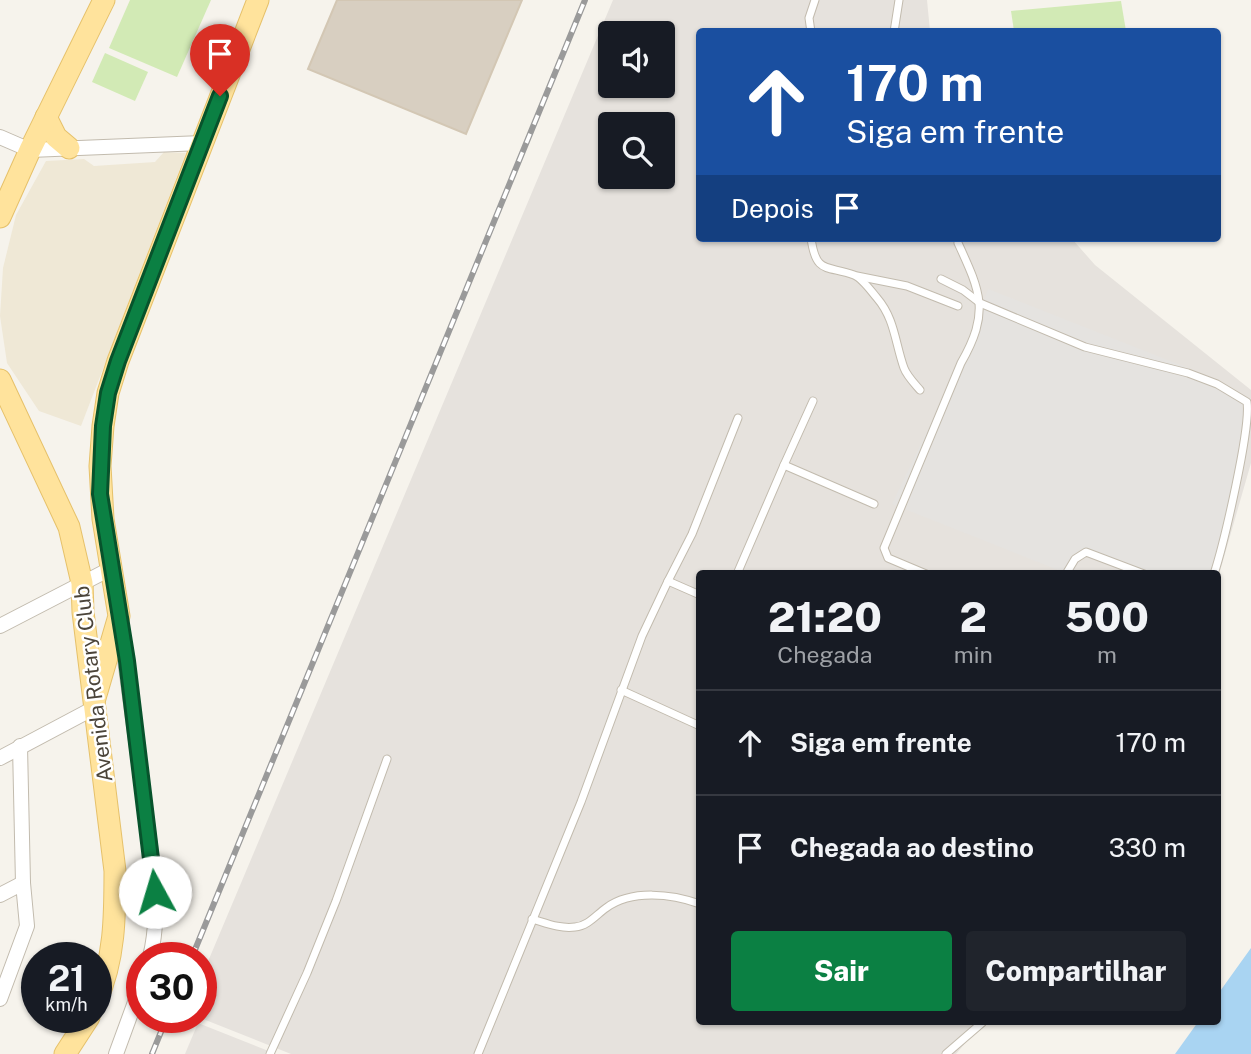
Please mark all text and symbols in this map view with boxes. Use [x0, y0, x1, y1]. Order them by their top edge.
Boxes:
map controls [598, 21, 675, 189]
button: sound [598, 21, 675, 98]
pin [190, 24, 250, 96]
icon: arrive [201, 35, 239, 73]
text: 170 m [846, 54, 984, 112]
icon: ahead [731, 56, 822, 147]
button: search [598, 112, 675, 189]
text: Siga em frente [846, 113, 1064, 150]
icon: arrive [828, 189, 866, 227]
text: Depois [731, 193, 814, 224]
street label: Avenida Rotary Club [69, 584, 117, 784]
text: 21:20 [768, 592, 882, 641]
text: 2 [960, 592, 987, 641]
text: 500 [1065, 592, 1149, 641]
text: Chegada [777, 641, 872, 668]
text: min [954, 641, 993, 668]
text: m [1097, 641, 1117, 668]
icon: ahead [731, 724, 769, 762]
text: Siga em frente [790, 727, 972, 758]
text: 170 m [1116, 727, 1186, 758]
icon: arrive [731, 829, 769, 867]
text: Chegada ao destino [790, 832, 1034, 863]
text: 330 m [1109, 832, 1186, 863]
position arrow [118, 855, 192, 929]
button: Sair [731, 931, 952, 1011]
button: Compartilhar [966, 931, 1186, 1011]
speed limit sign: 30 [126, 942, 217, 1033]
text: 21 [48, 958, 85, 999]
text: km/h [45, 994, 88, 1015]

